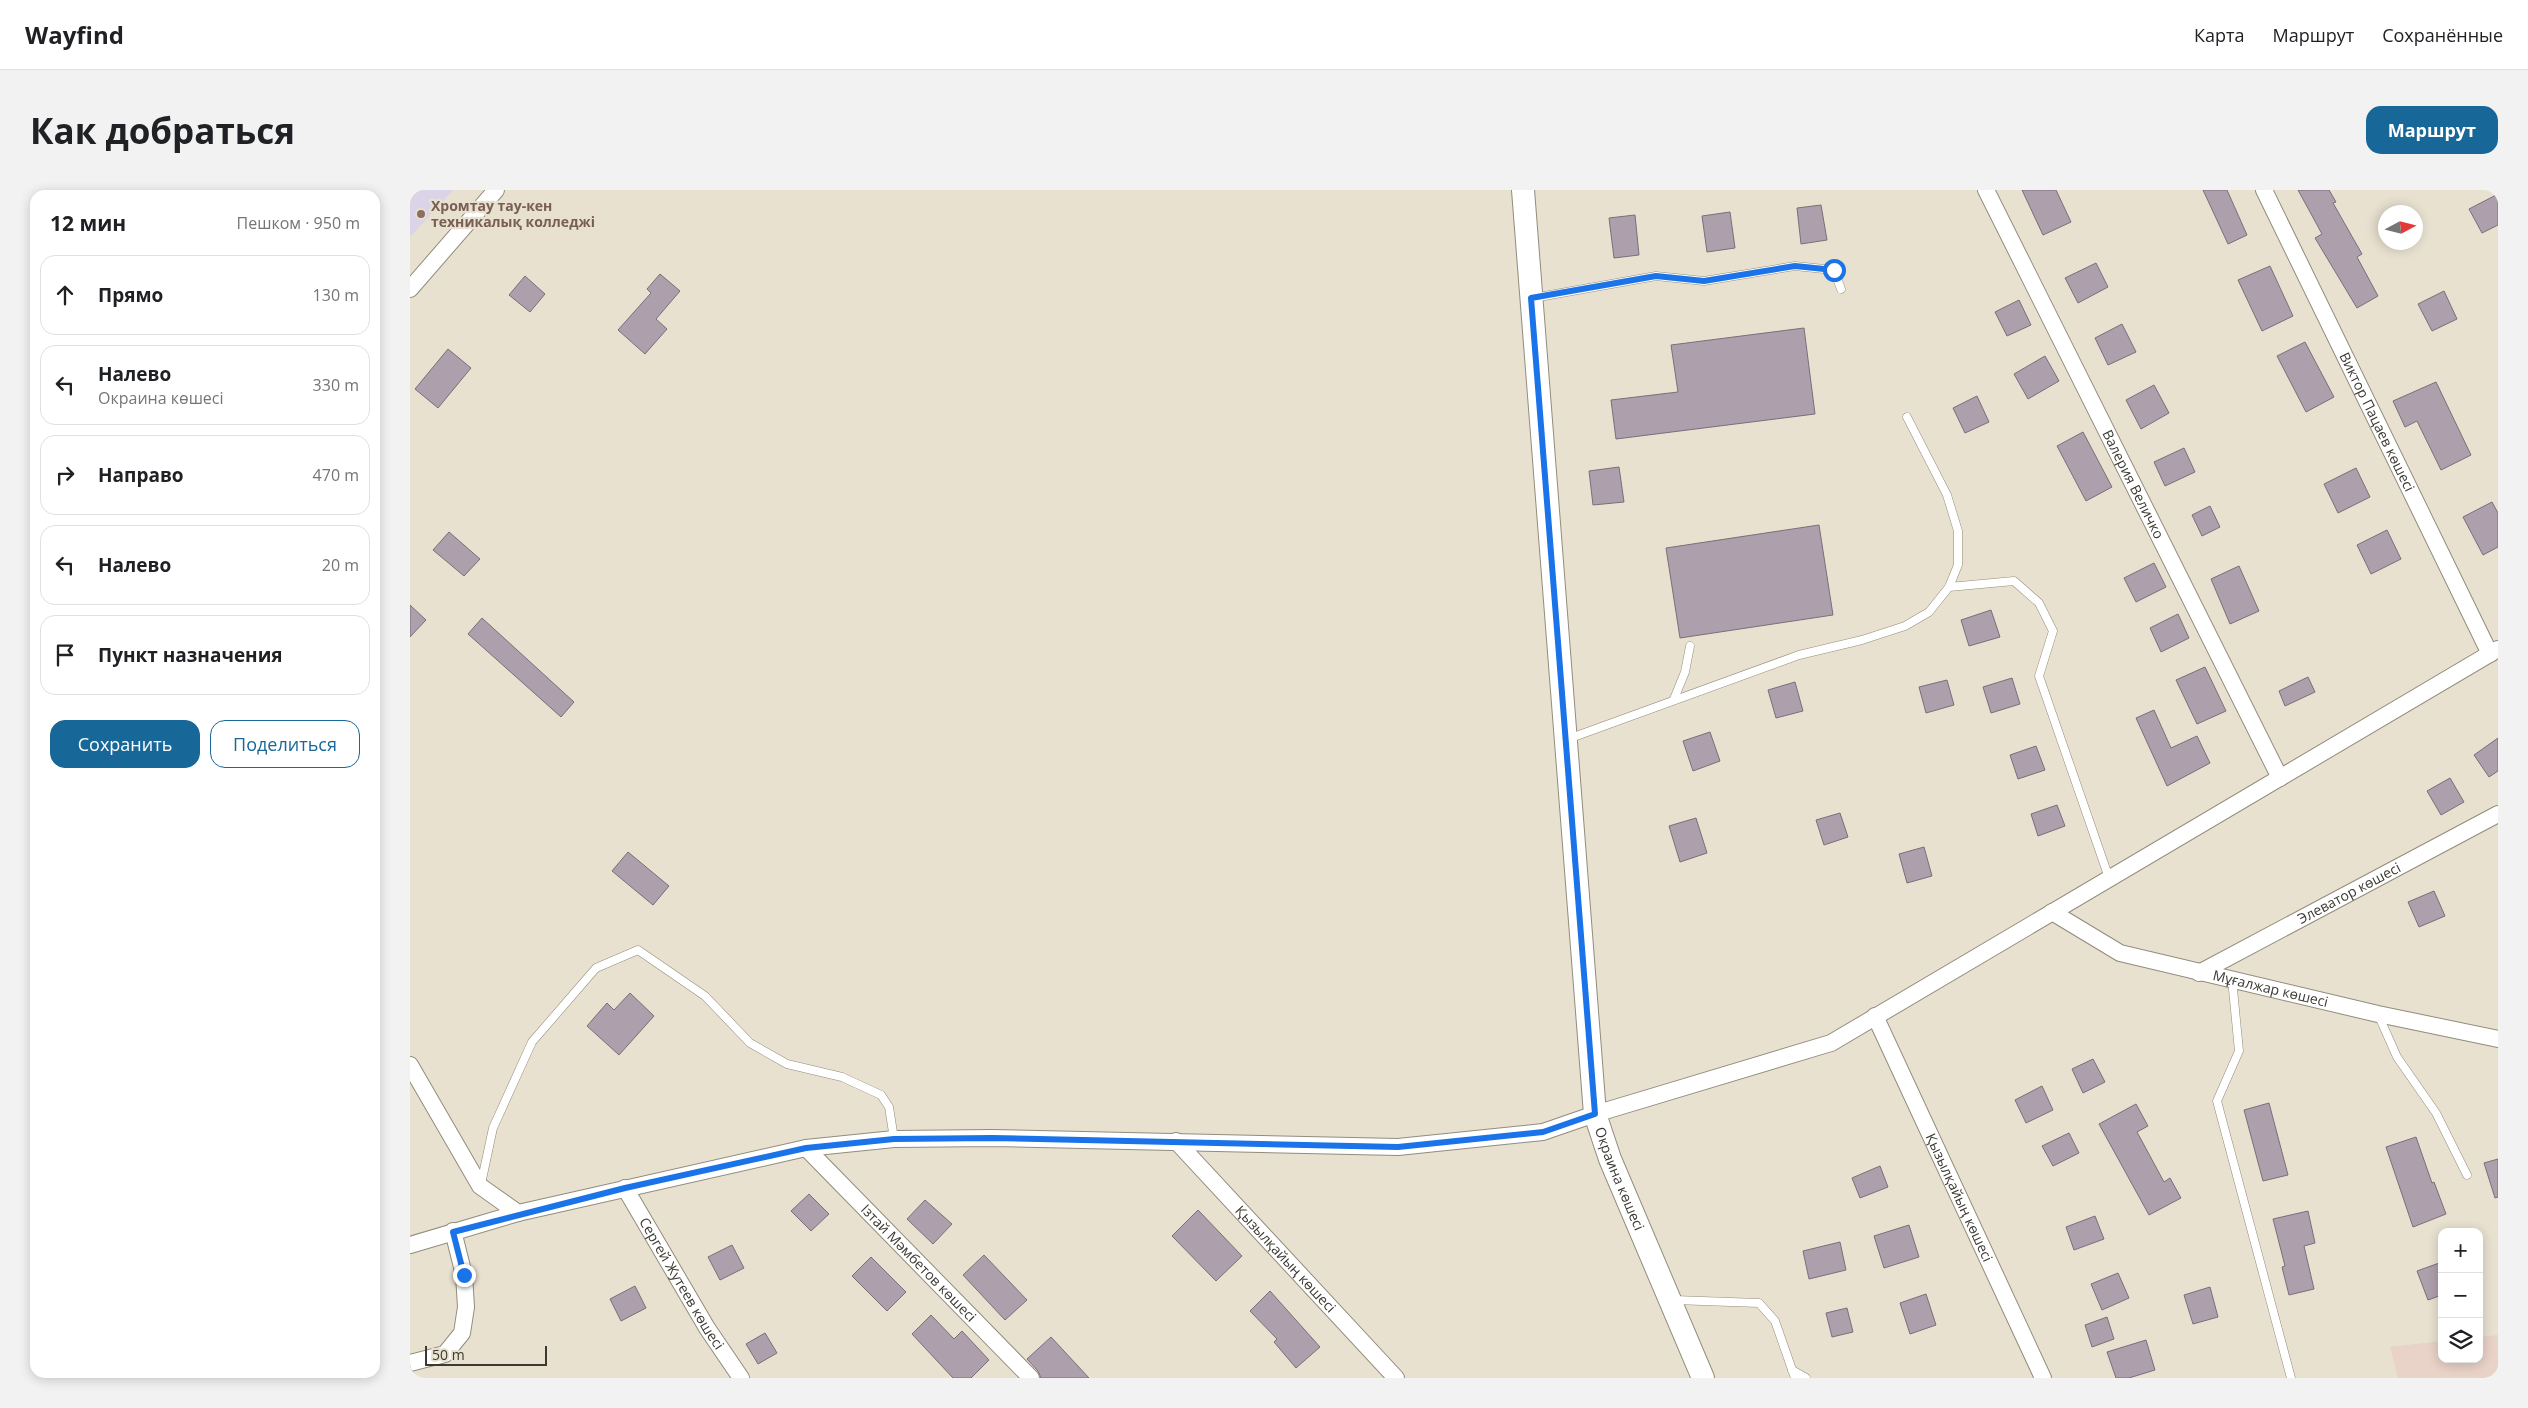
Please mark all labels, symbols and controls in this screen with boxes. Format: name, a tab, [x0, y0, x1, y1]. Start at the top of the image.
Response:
text: Wayfind	[25, 18, 124, 51]
text: Карта	[2194, 23, 2244, 47]
text: Маршрут	[2272, 23, 2354, 47]
text: Сохранённые	[2382, 23, 2503, 47]
button: Маршрут	[2366, 106, 2498, 154]
text: Как добраться	[30, 107, 295, 154]
place label: Хромтау тау-кен техникалық колледжі	[431, 196, 595, 231]
north arrow	[2378, 205, 2423, 250]
marker: Хромтау тау-кен техникалық колледжі	[415, 208, 427, 220]
text: 12 мин	[50, 209, 126, 237]
text: Пешком · 950 m	[237, 212, 360, 234]
route start	[1823, 259, 1846, 282]
icon: ahead	[51, 281, 79, 309]
text: Прямо	[98, 282, 163, 308]
text: 130 m	[313, 284, 359, 306]
street label: Виктор Пацаев көшесі	[2335, 349, 2419, 495]
text: Налево	[98, 361, 171, 387]
icon: left	[51, 371, 79, 399]
text: 330 m	[313, 374, 359, 396]
text: Окраина көшесі	[98, 387, 224, 409]
street label: Валерия Величко	[2098, 426, 2169, 542]
icon: right	[51, 461, 79, 489]
text: Направо	[98, 462, 184, 488]
text: 470 m	[313, 464, 359, 486]
icon: left	[51, 551, 79, 579]
text: Налево	[98, 552, 171, 578]
text: 20 m	[322, 554, 359, 576]
icon: arrive	[51, 641, 79, 669]
text: Пункт назначения	[98, 642, 283, 668]
button: Сохранить	[50, 720, 200, 768]
button: Поделиться	[210, 720, 360, 768]
street label: Элеватор көшесі	[2294, 858, 2404, 928]
street label: Мұғалжар көшесі	[2211, 965, 2330, 1011]
street label: Окраина көшесі	[1591, 1124, 1649, 1233]
street label: Қызылқайың көшесі	[1922, 1130, 1998, 1265]
street label: Ізтай Мәмбетов көшесі	[857, 1200, 981, 1326]
street label: Қызылқайың көшесі	[1231, 1201, 1340, 1316]
street label: Сергей Жутеев көшесі	[635, 1214, 729, 1353]
map controls	[2438, 1228, 2483, 1363]
button: +	[2438, 1228, 2483, 1273]
route end	[453, 1264, 476, 1287]
button: −	[2438, 1273, 2483, 1318]
button: layers	[2438, 1318, 2483, 1363]
scale bar	[425, 1343, 548, 1366]
text: 50 m	[432, 1345, 465, 1364]

